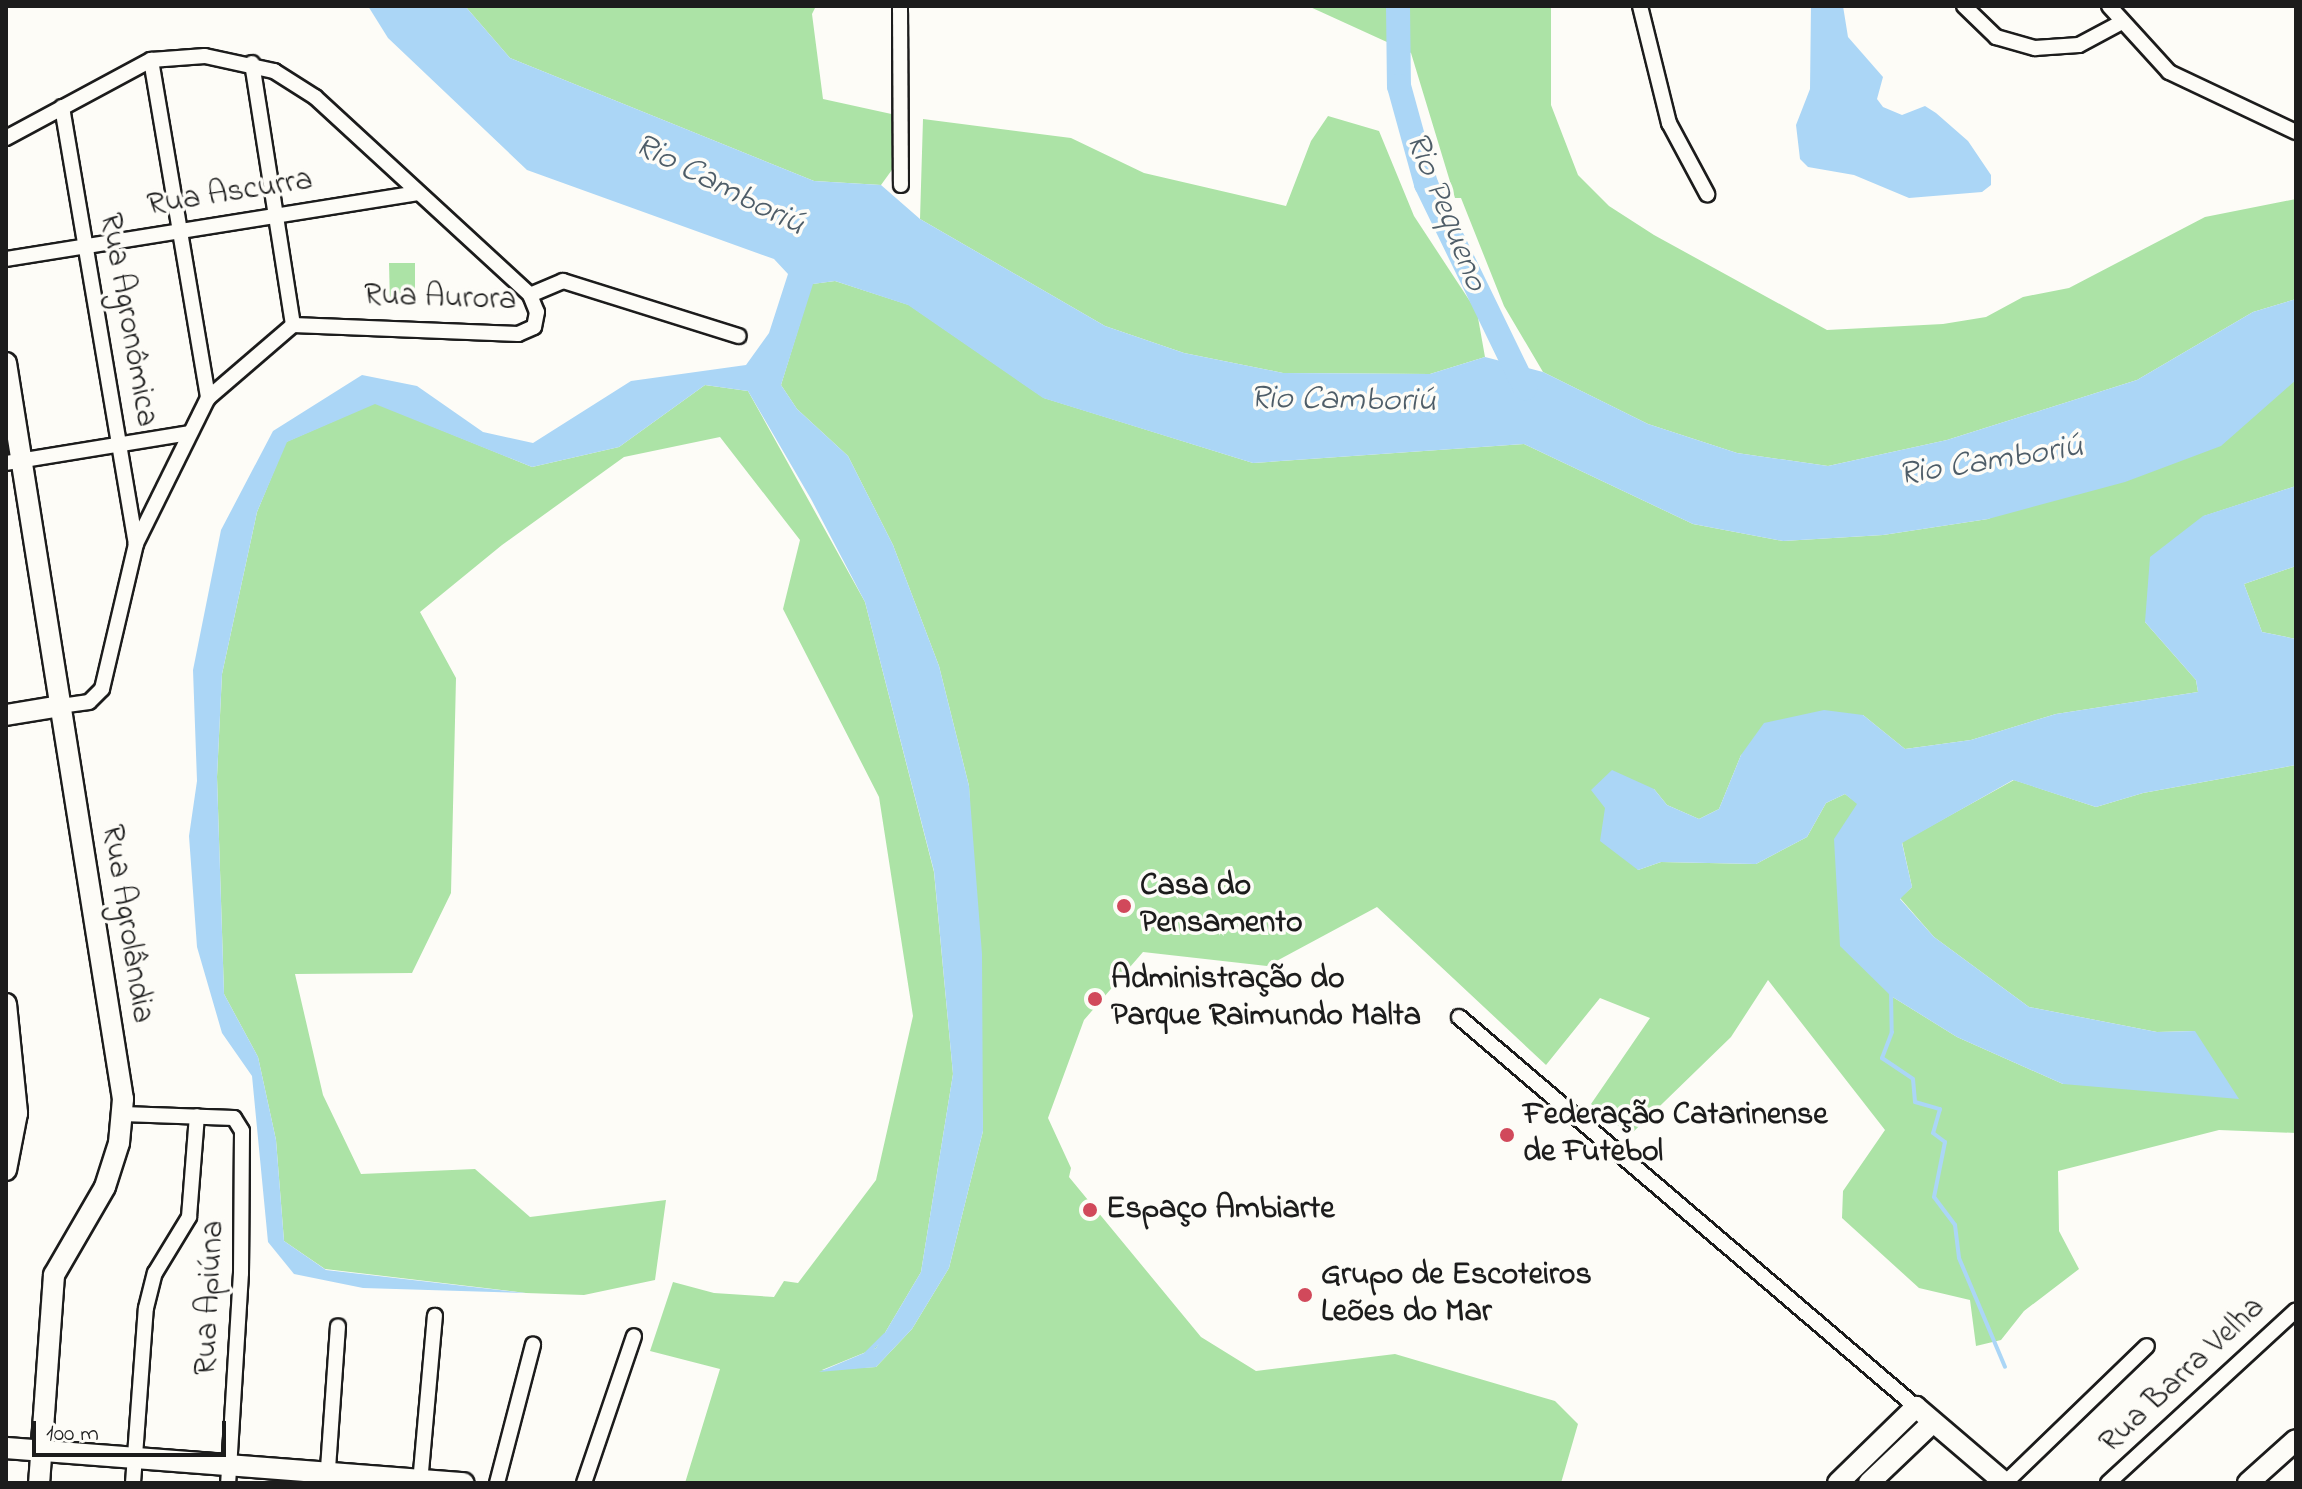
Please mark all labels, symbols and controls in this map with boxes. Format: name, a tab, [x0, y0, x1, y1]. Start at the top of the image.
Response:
water label: Rio Camboriú	[627, 126, 811, 246]
water label: Rio Pequeno	[1395, 127, 1495, 297]
street label: Rua Ascurra	[145, 162, 315, 226]
street label: Rua Agronômica	[89, 210, 165, 430]
street label: Rua Aurora	[363, 277, 517, 321]
water label: Rio Camboriú	[1250, 379, 1436, 423]
water label: Rio Camboriú	[1896, 427, 2086, 497]
street label: Rua Agrolândia	[91, 822, 161, 1026]
place label: Casa do Pensamento	[1140, 869, 1303, 944]
marker: Casa do Pensamento	[1115, 897, 1133, 915]
place label: Administração do Parque Raimundo Malta	[1111, 962, 1421, 1037]
marker: Administração do Parque Raimundo Malta	[1086, 990, 1104, 1008]
place label: Federação Catarinense de Futebol	[1523, 1098, 1828, 1173]
marker: Federação Catarinense de Futebol	[1498, 1126, 1516, 1144]
place label: Espaço Ambiarte	[1106, 1191, 1335, 1229]
marker: Espaço Ambiarte	[1081, 1201, 1099, 1219]
street label: Rua Apiúna	[188, 1219, 234, 1377]
place label: Grupo de Escoteiros Leões do Mar	[1321, 1258, 1592, 1333]
marker: Grupo de Escoteiros Leões do Mar	[1296, 1286, 1314, 1304]
street label: Rua Barra Velha	[2092, 1290, 2274, 1462]
scale bar	[36, 1405, 230, 1455]
text: 100 m	[46, 1417, 99, 1452]

